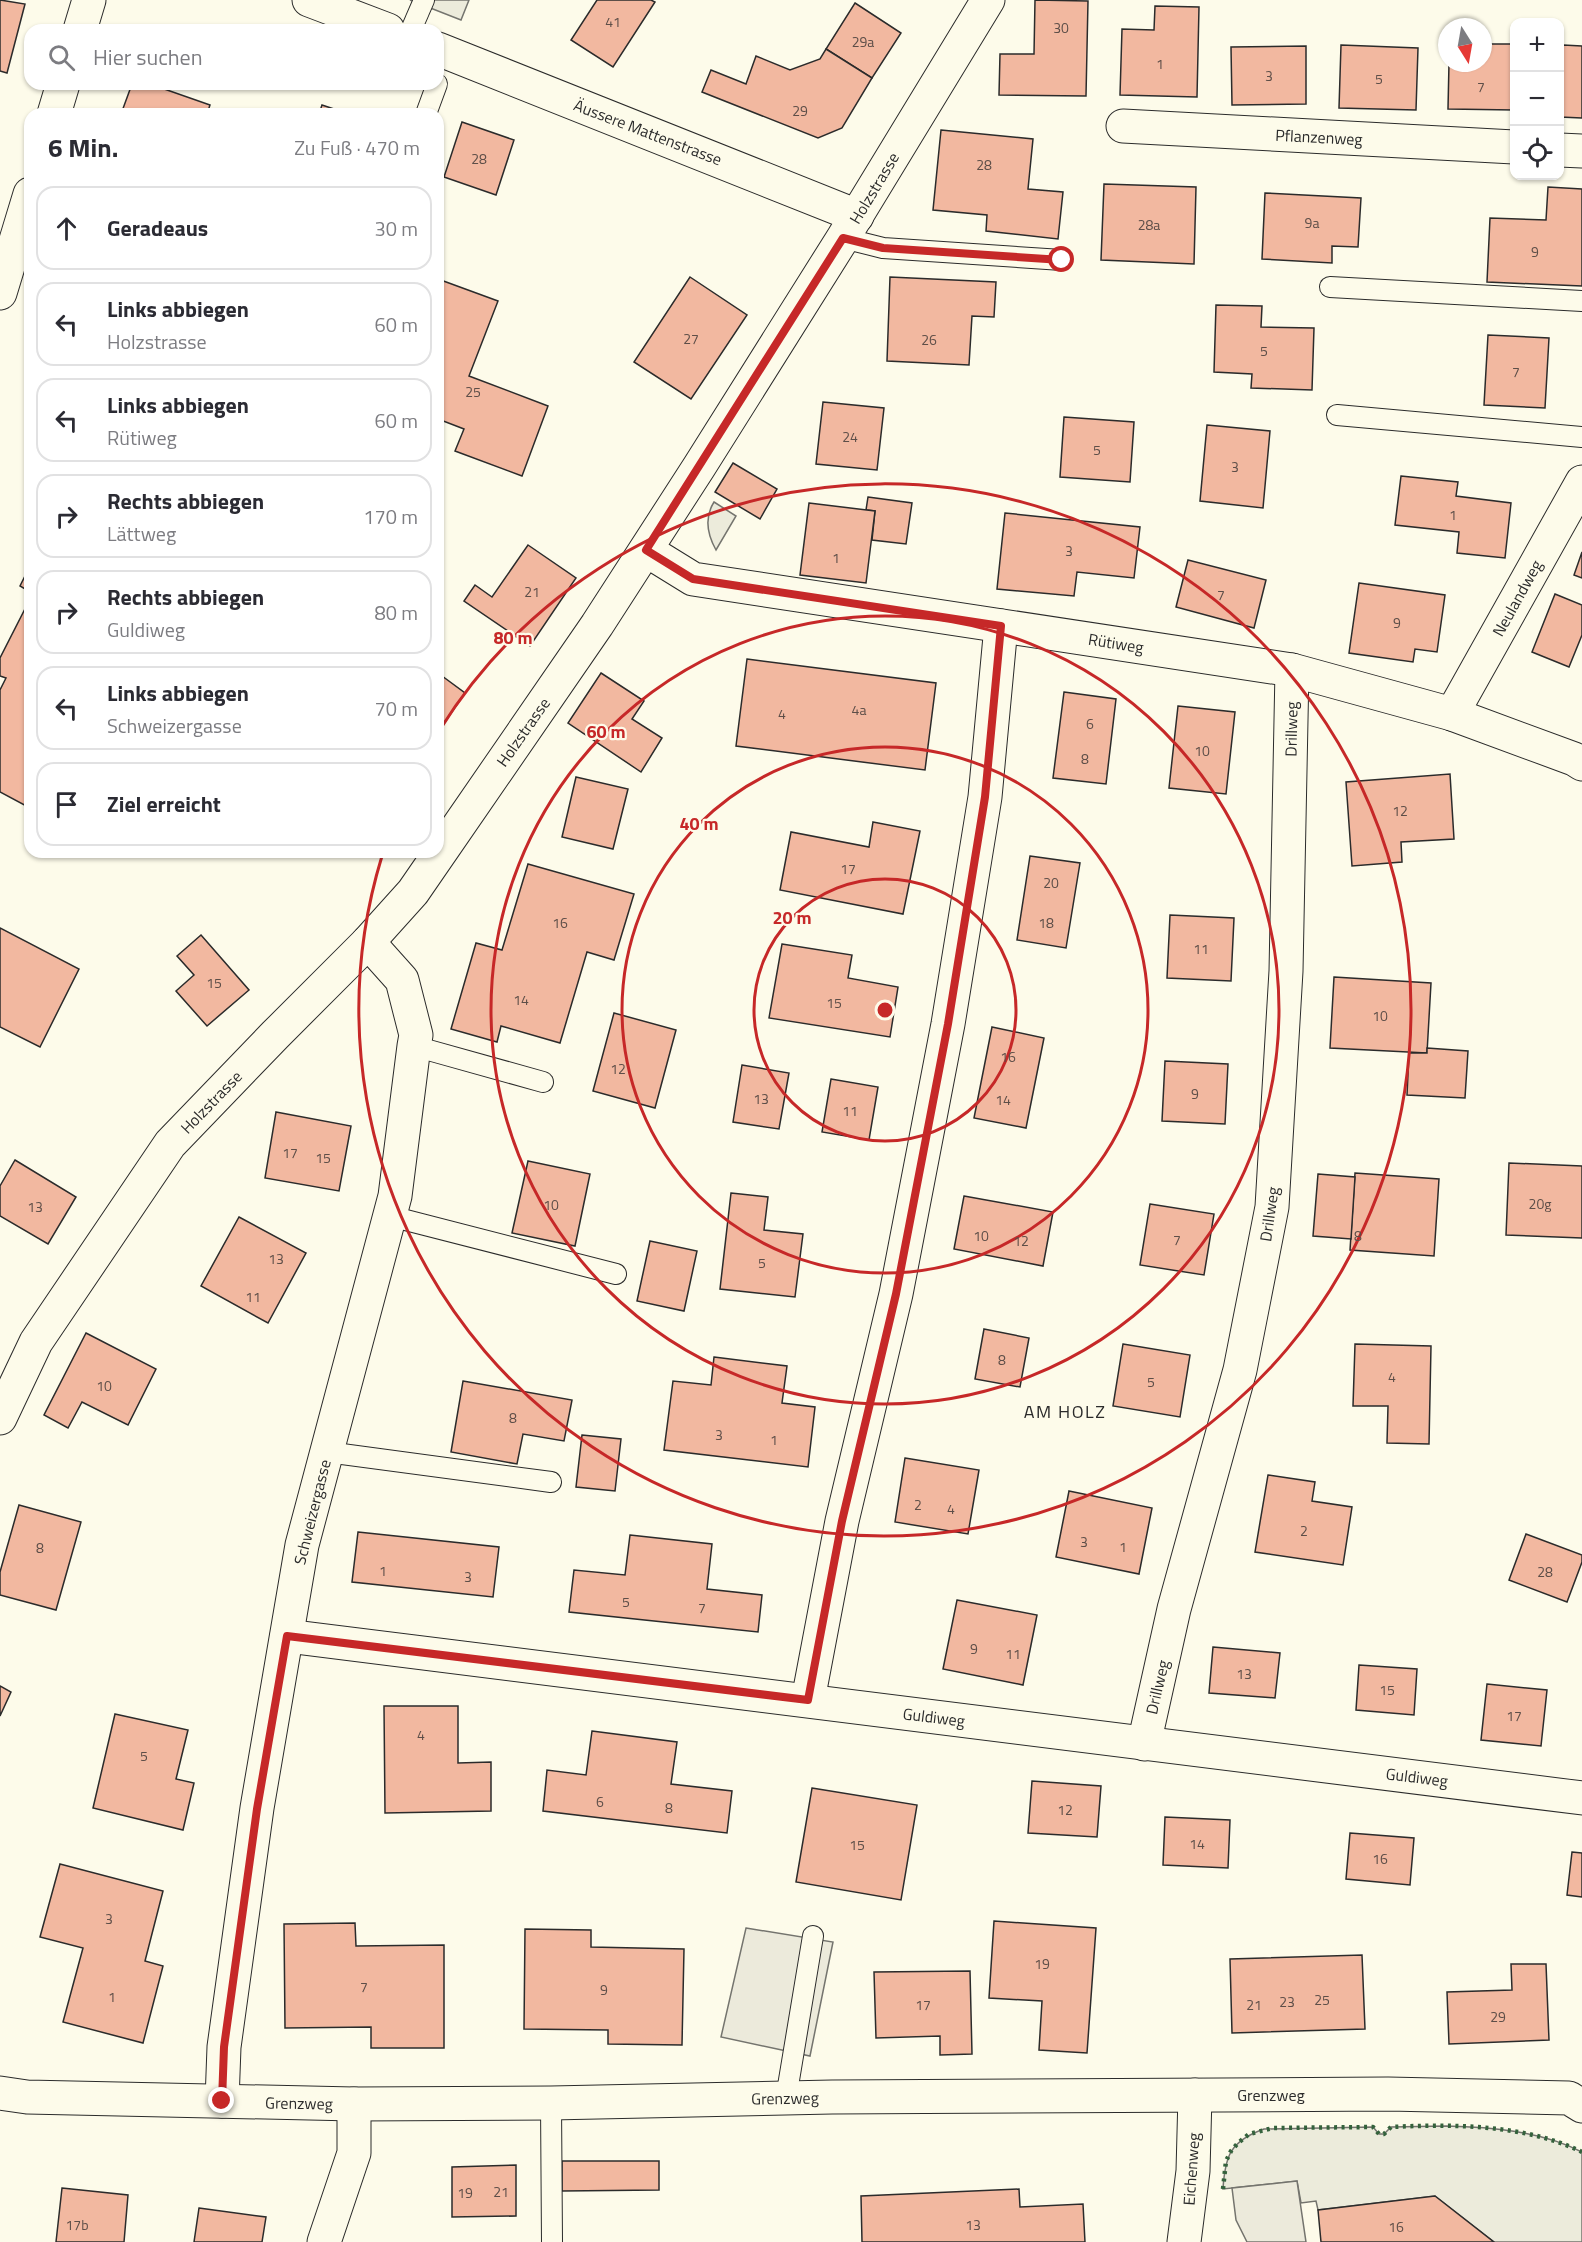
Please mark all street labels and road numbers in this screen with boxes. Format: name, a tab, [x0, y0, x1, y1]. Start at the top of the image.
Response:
street label: Äussere Mattenstrasse	[570, 93, 726, 171]
street label: Pflanzenweg	[1275, 123, 1363, 151]
street label: Holzstrasse	[843, 148, 905, 228]
street label: Neulandweg	[1486, 555, 1548, 641]
street label: Rütiweg	[1087, 627, 1145, 659]
street label: Holzstrasse	[490, 692, 556, 772]
street label: Drillweg	[1279, 701, 1303, 757]
street label: Holzstrasse	[175, 1065, 247, 1139]
street label: Drillweg	[1253, 1185, 1285, 1243]
street label: Schweizergasse	[287, 1457, 337, 1567]
street label: Drillweg	[1139, 1657, 1175, 1717]
street label: Guldiweg	[902, 1701, 966, 1733]
street label: Guldiweg	[1385, 1761, 1449, 1793]
street label: Grenzweg	[1237, 2083, 1305, 2107]
street label: Grenzweg	[751, 2085, 819, 2111]
street label: Grenzweg	[265, 2090, 333, 2116]
street label: Eichenweg	[1176, 2132, 1206, 2206]

